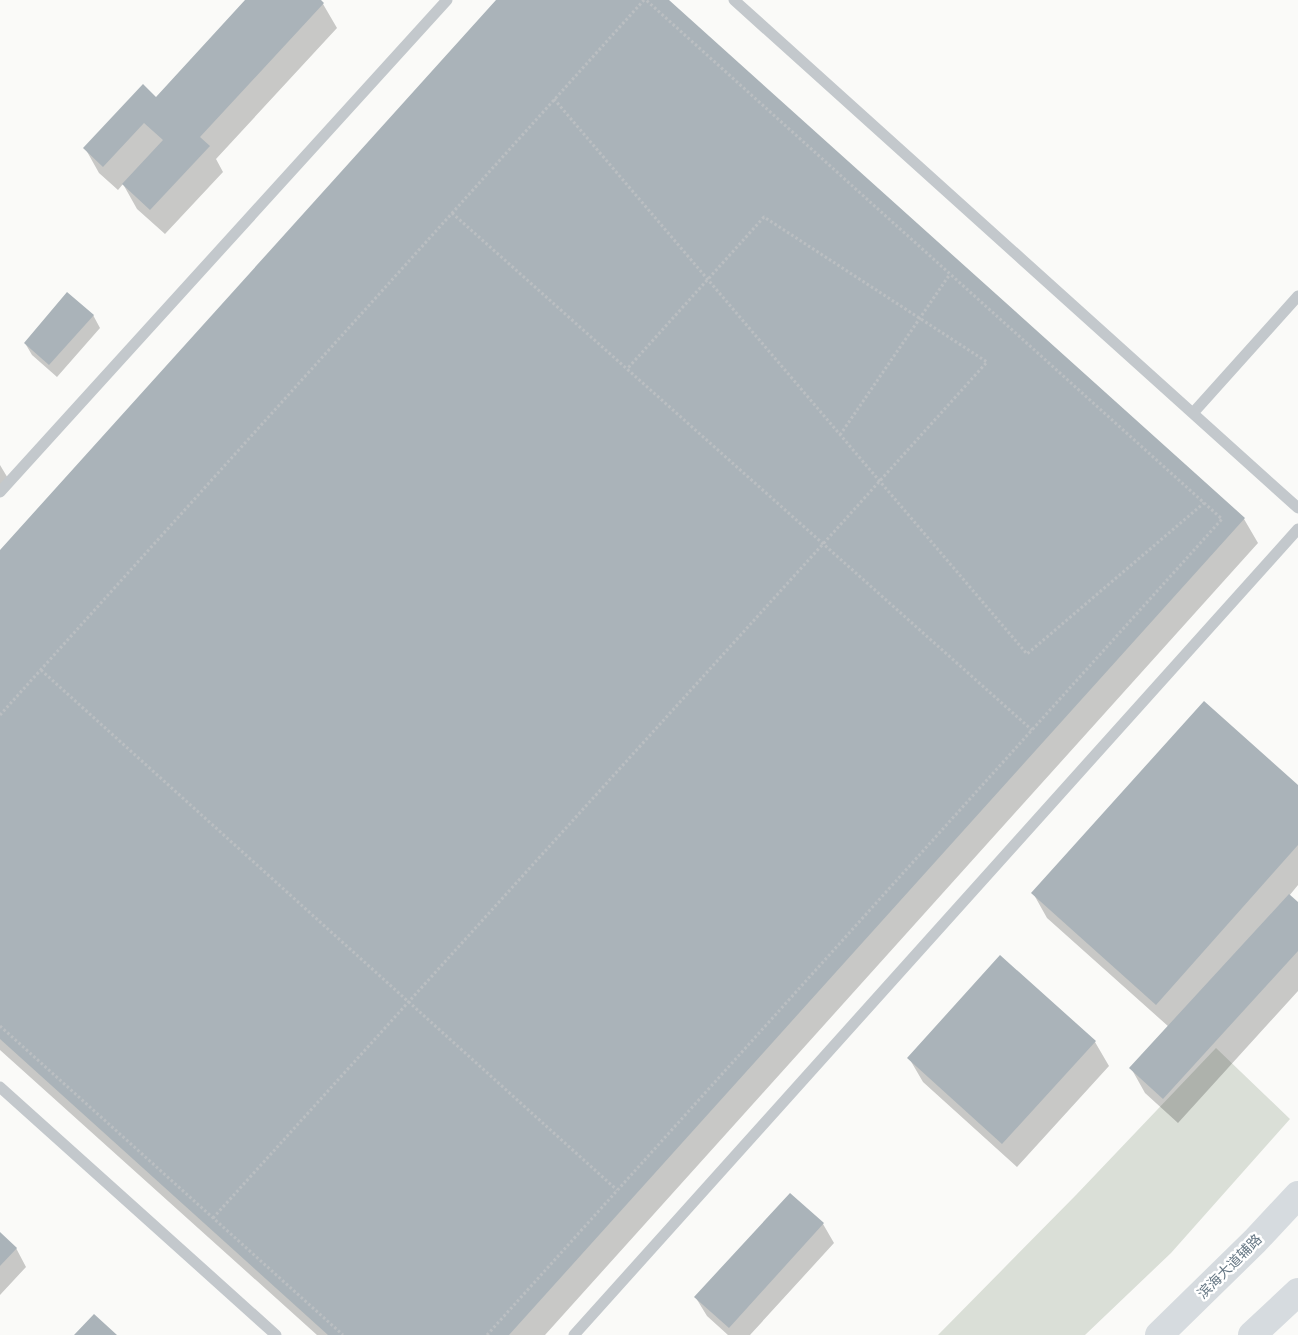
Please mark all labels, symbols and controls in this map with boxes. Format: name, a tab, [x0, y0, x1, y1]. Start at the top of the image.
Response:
street label: 滨海大道辅路	[1193, 1230, 1265, 1302]

